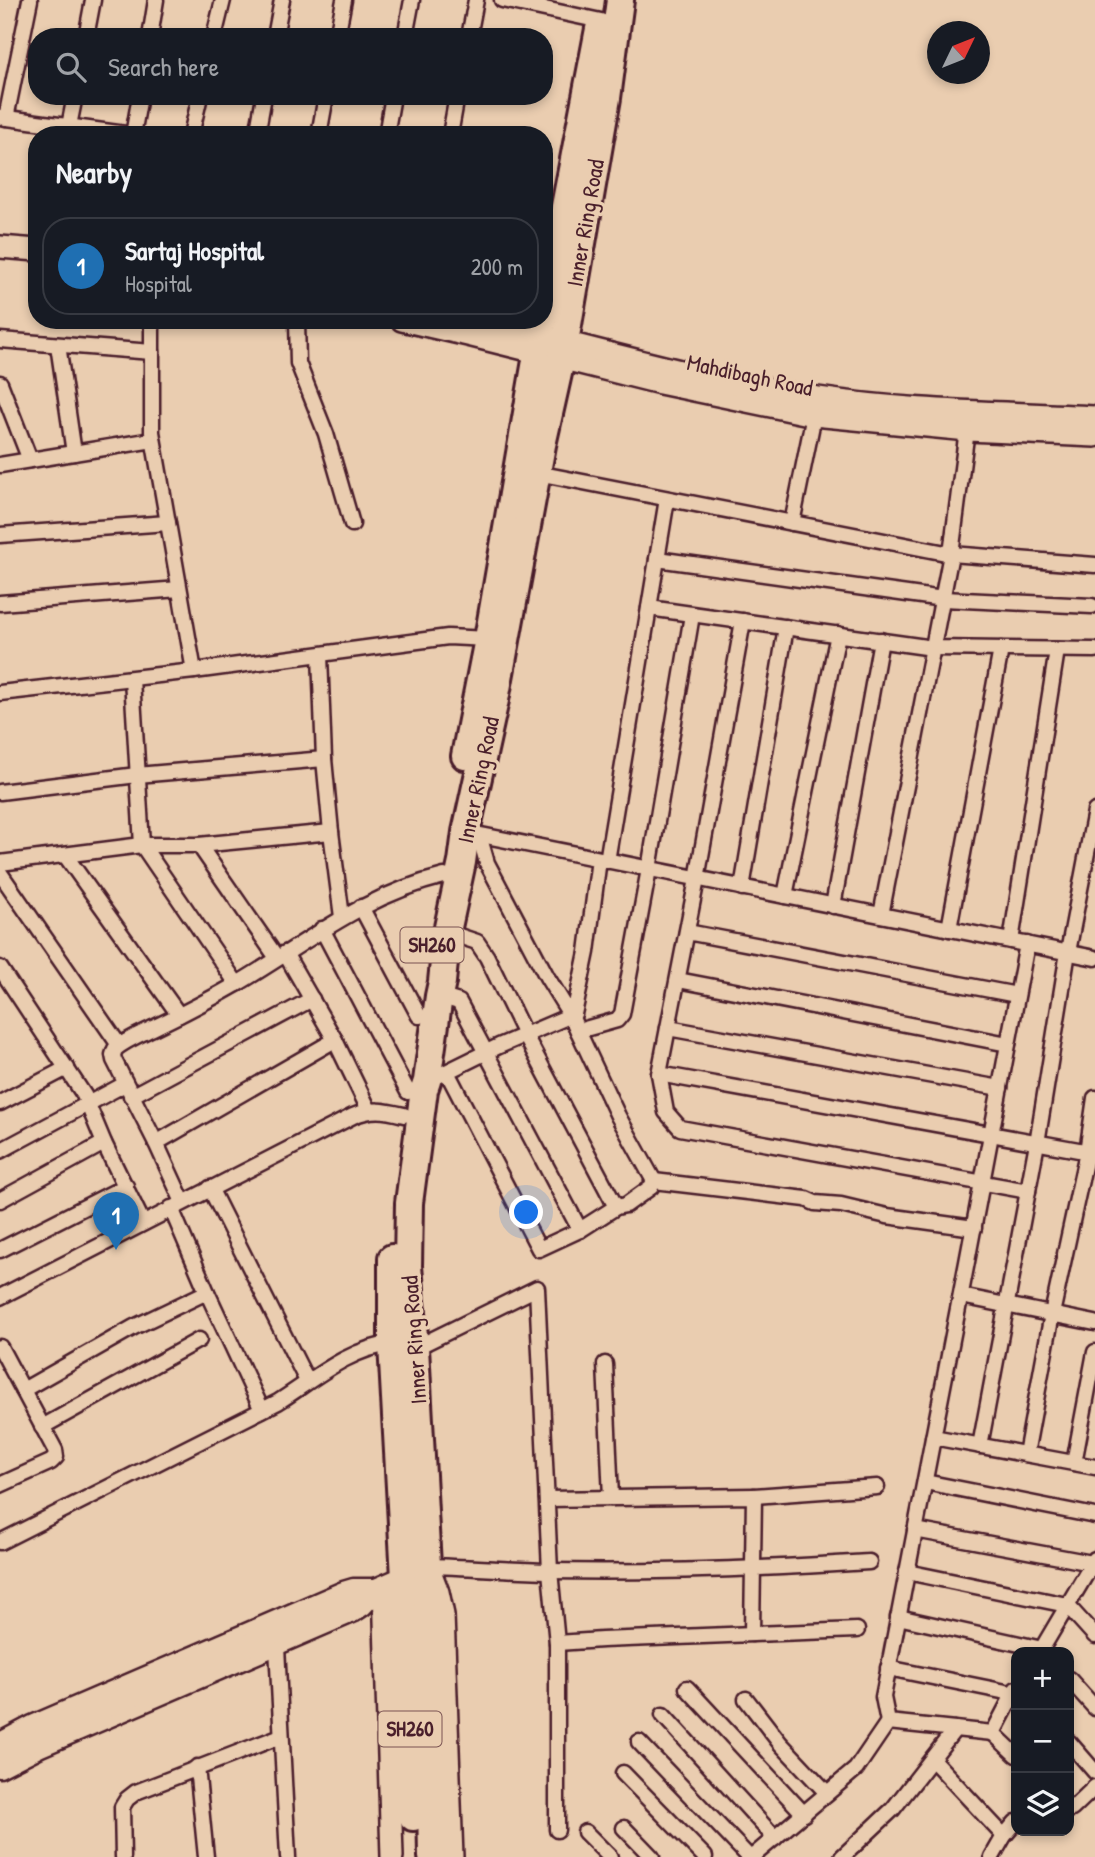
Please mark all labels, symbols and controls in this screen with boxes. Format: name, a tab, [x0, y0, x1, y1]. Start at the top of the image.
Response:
north arrow	[927, 21, 990, 84]
search box	[28, 28, 553, 105]
icon: search	[52, 48, 90, 86]
text: Search here	[108, 49, 219, 84]
text: Nearby	[56, 152, 132, 192]
street label: Inner Ring Road	[558, 157, 611, 289]
text: Sartaj Hospital	[125, 233, 264, 268]
text: 1	[77, 251, 85, 282]
text: 200 m	[471, 251, 523, 282]
text: Hospital	[125, 268, 192, 299]
street label: Mahdibagh Road	[684, 346, 816, 403]
street label: Inner Ring Road	[449, 714, 506, 846]
road number: SH260	[400, 928, 464, 962]
pin: 1	[93, 1192, 139, 1250]
your location	[509, 1195, 543, 1229]
street label: Inner Ring Road	[394, 1275, 433, 1405]
map controls	[1011, 1647, 1074, 1836]
button: +	[1011, 1647, 1074, 1710]
button: −	[1011, 1710, 1074, 1773]
road number: SH260	[378, 1712, 442, 1746]
button: layers	[1011, 1773, 1074, 1836]

